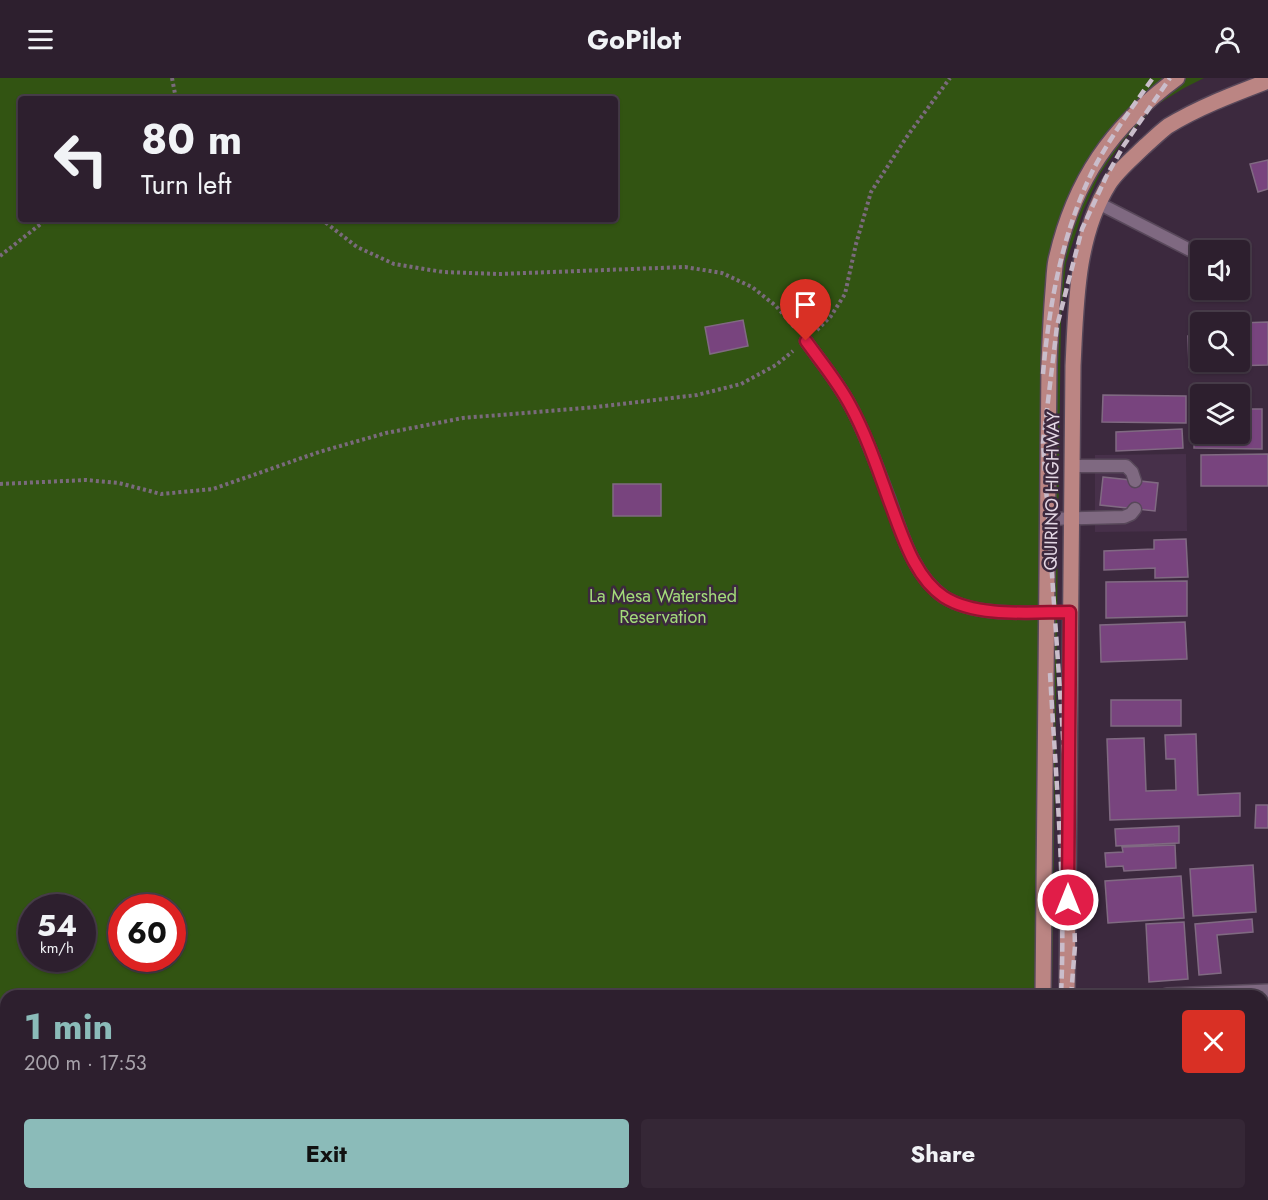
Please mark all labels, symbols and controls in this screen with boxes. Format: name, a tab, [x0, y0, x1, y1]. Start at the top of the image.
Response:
text: GoPilot	[587, 20, 681, 59]
icon: menu	[24, 23, 57, 56]
icon: person	[1211, 23, 1244, 56]
text: 80 m	[141, 109, 242, 170]
icon: left	[42, 120, 120, 198]
text: Turn left	[141, 165, 231, 204]
map controls	[1190, 240, 1250, 444]
button: sound	[1190, 240, 1250, 300]
pin	[780, 279, 831, 341]
icon: arrive	[789, 288, 822, 321]
button: search	[1190, 312, 1250, 372]
button: layers	[1190, 384, 1250, 444]
street label: QUIRINO HIGHWAY	[1038, 410, 1066, 571]
park label: La Mesa Watershed Reservation	[589, 583, 737, 630]
position arrow	[1036, 868, 1100, 932]
speed limit sign: 60	[108, 894, 186, 972]
text: 54	[37, 904, 77, 947]
text: km/h	[40, 937, 74, 959]
text: 1 min	[24, 1000, 113, 1052]
button: close	[1182, 1010, 1245, 1073]
text: 200 m · 17:53	[24, 1049, 147, 1078]
button: Exit	[24, 1119, 629, 1188]
button: Share	[641, 1119, 1245, 1188]

